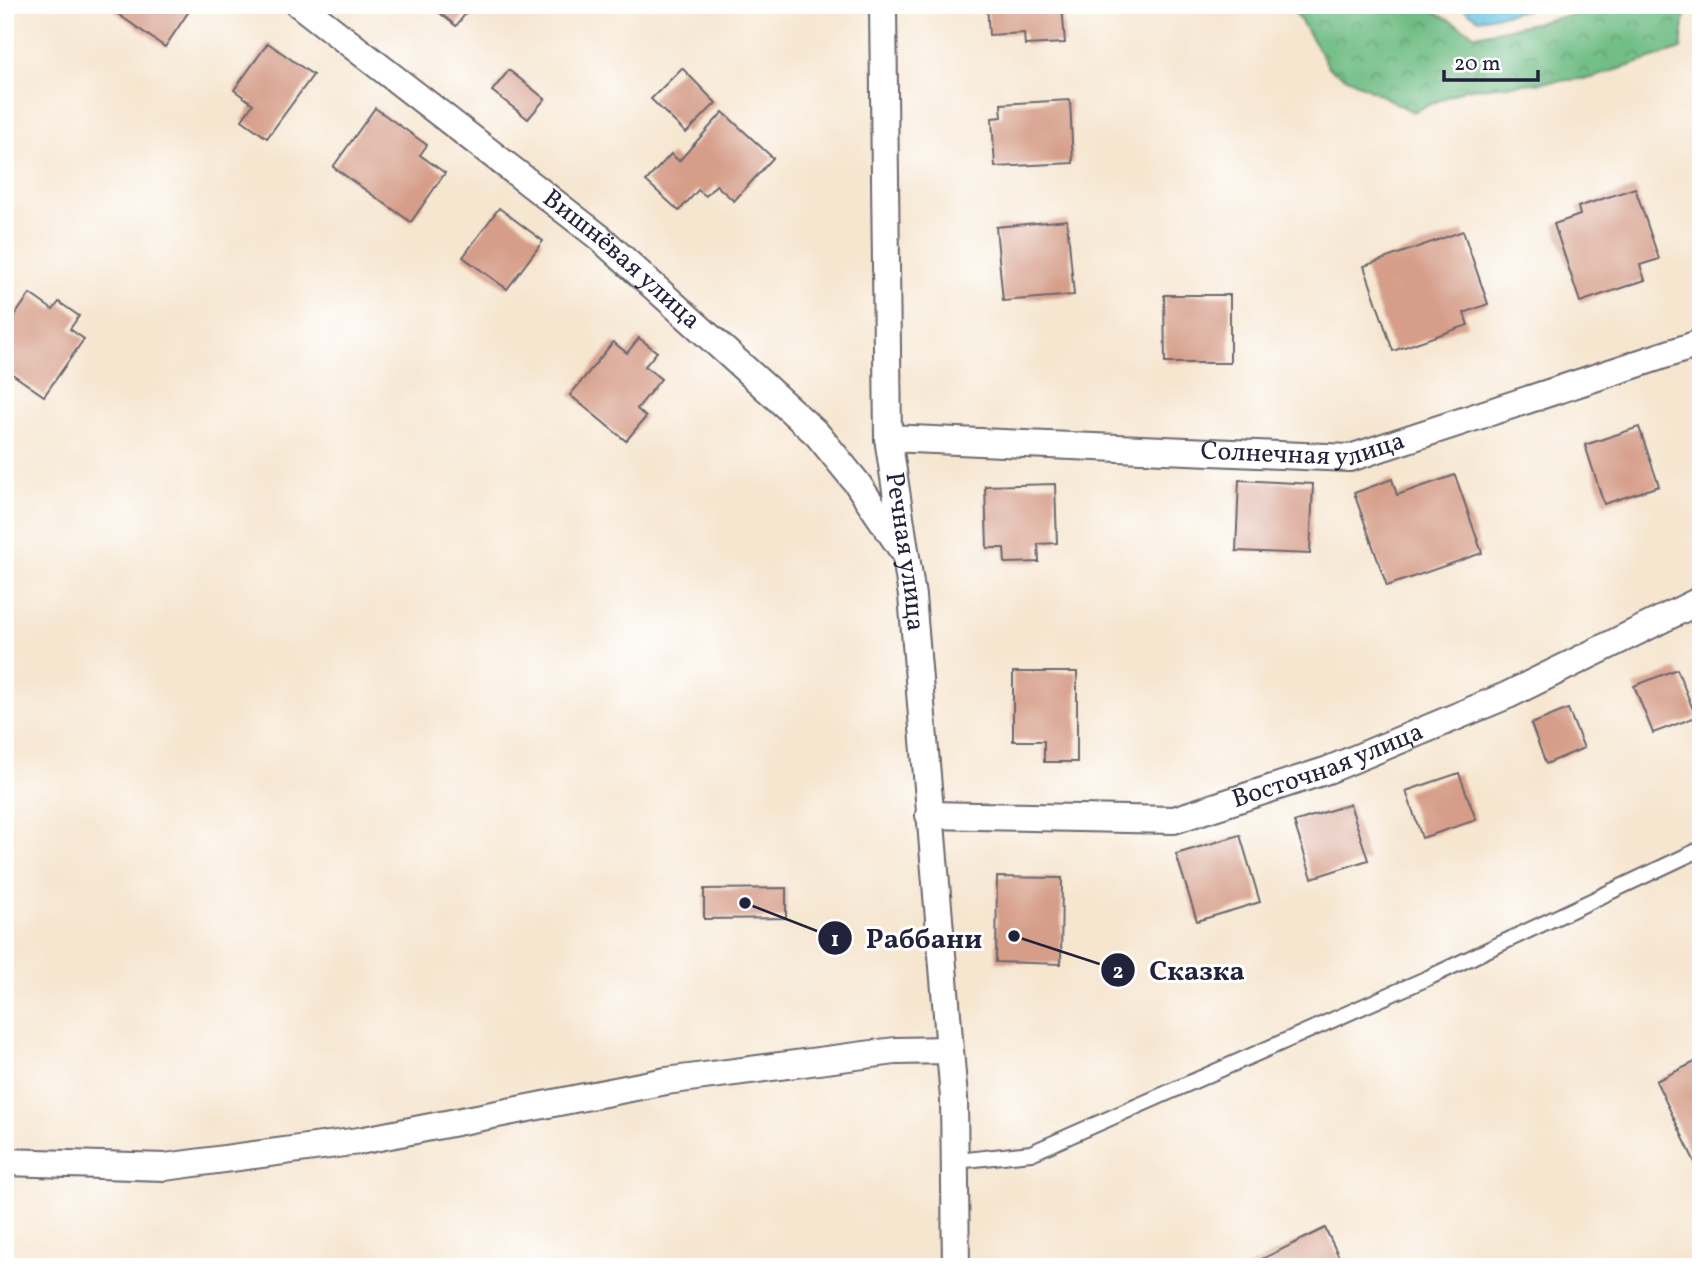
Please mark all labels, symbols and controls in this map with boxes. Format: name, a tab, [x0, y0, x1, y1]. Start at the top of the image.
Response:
scale bar	[1444, 38, 1538, 82]
text: 20 m	[1454, 50, 1500, 79]
street label: Вишнёвая улица	[535, 181, 708, 338]
street label: Солнечная улица	[1200, 423, 1410, 476]
street label: Речная улица	[875, 470, 933, 633]
street label: Восточная улица	[1227, 714, 1429, 818]
callout: Раббани	[817, 914, 997, 963]
text: Раббани	[866, 921, 982, 960]
text: 1	[831, 926, 839, 955]
callout: Сказка	[1100, 946, 1259, 995]
text: Сказка	[1149, 953, 1245, 992]
text: 2	[1113, 958, 1123, 987]

